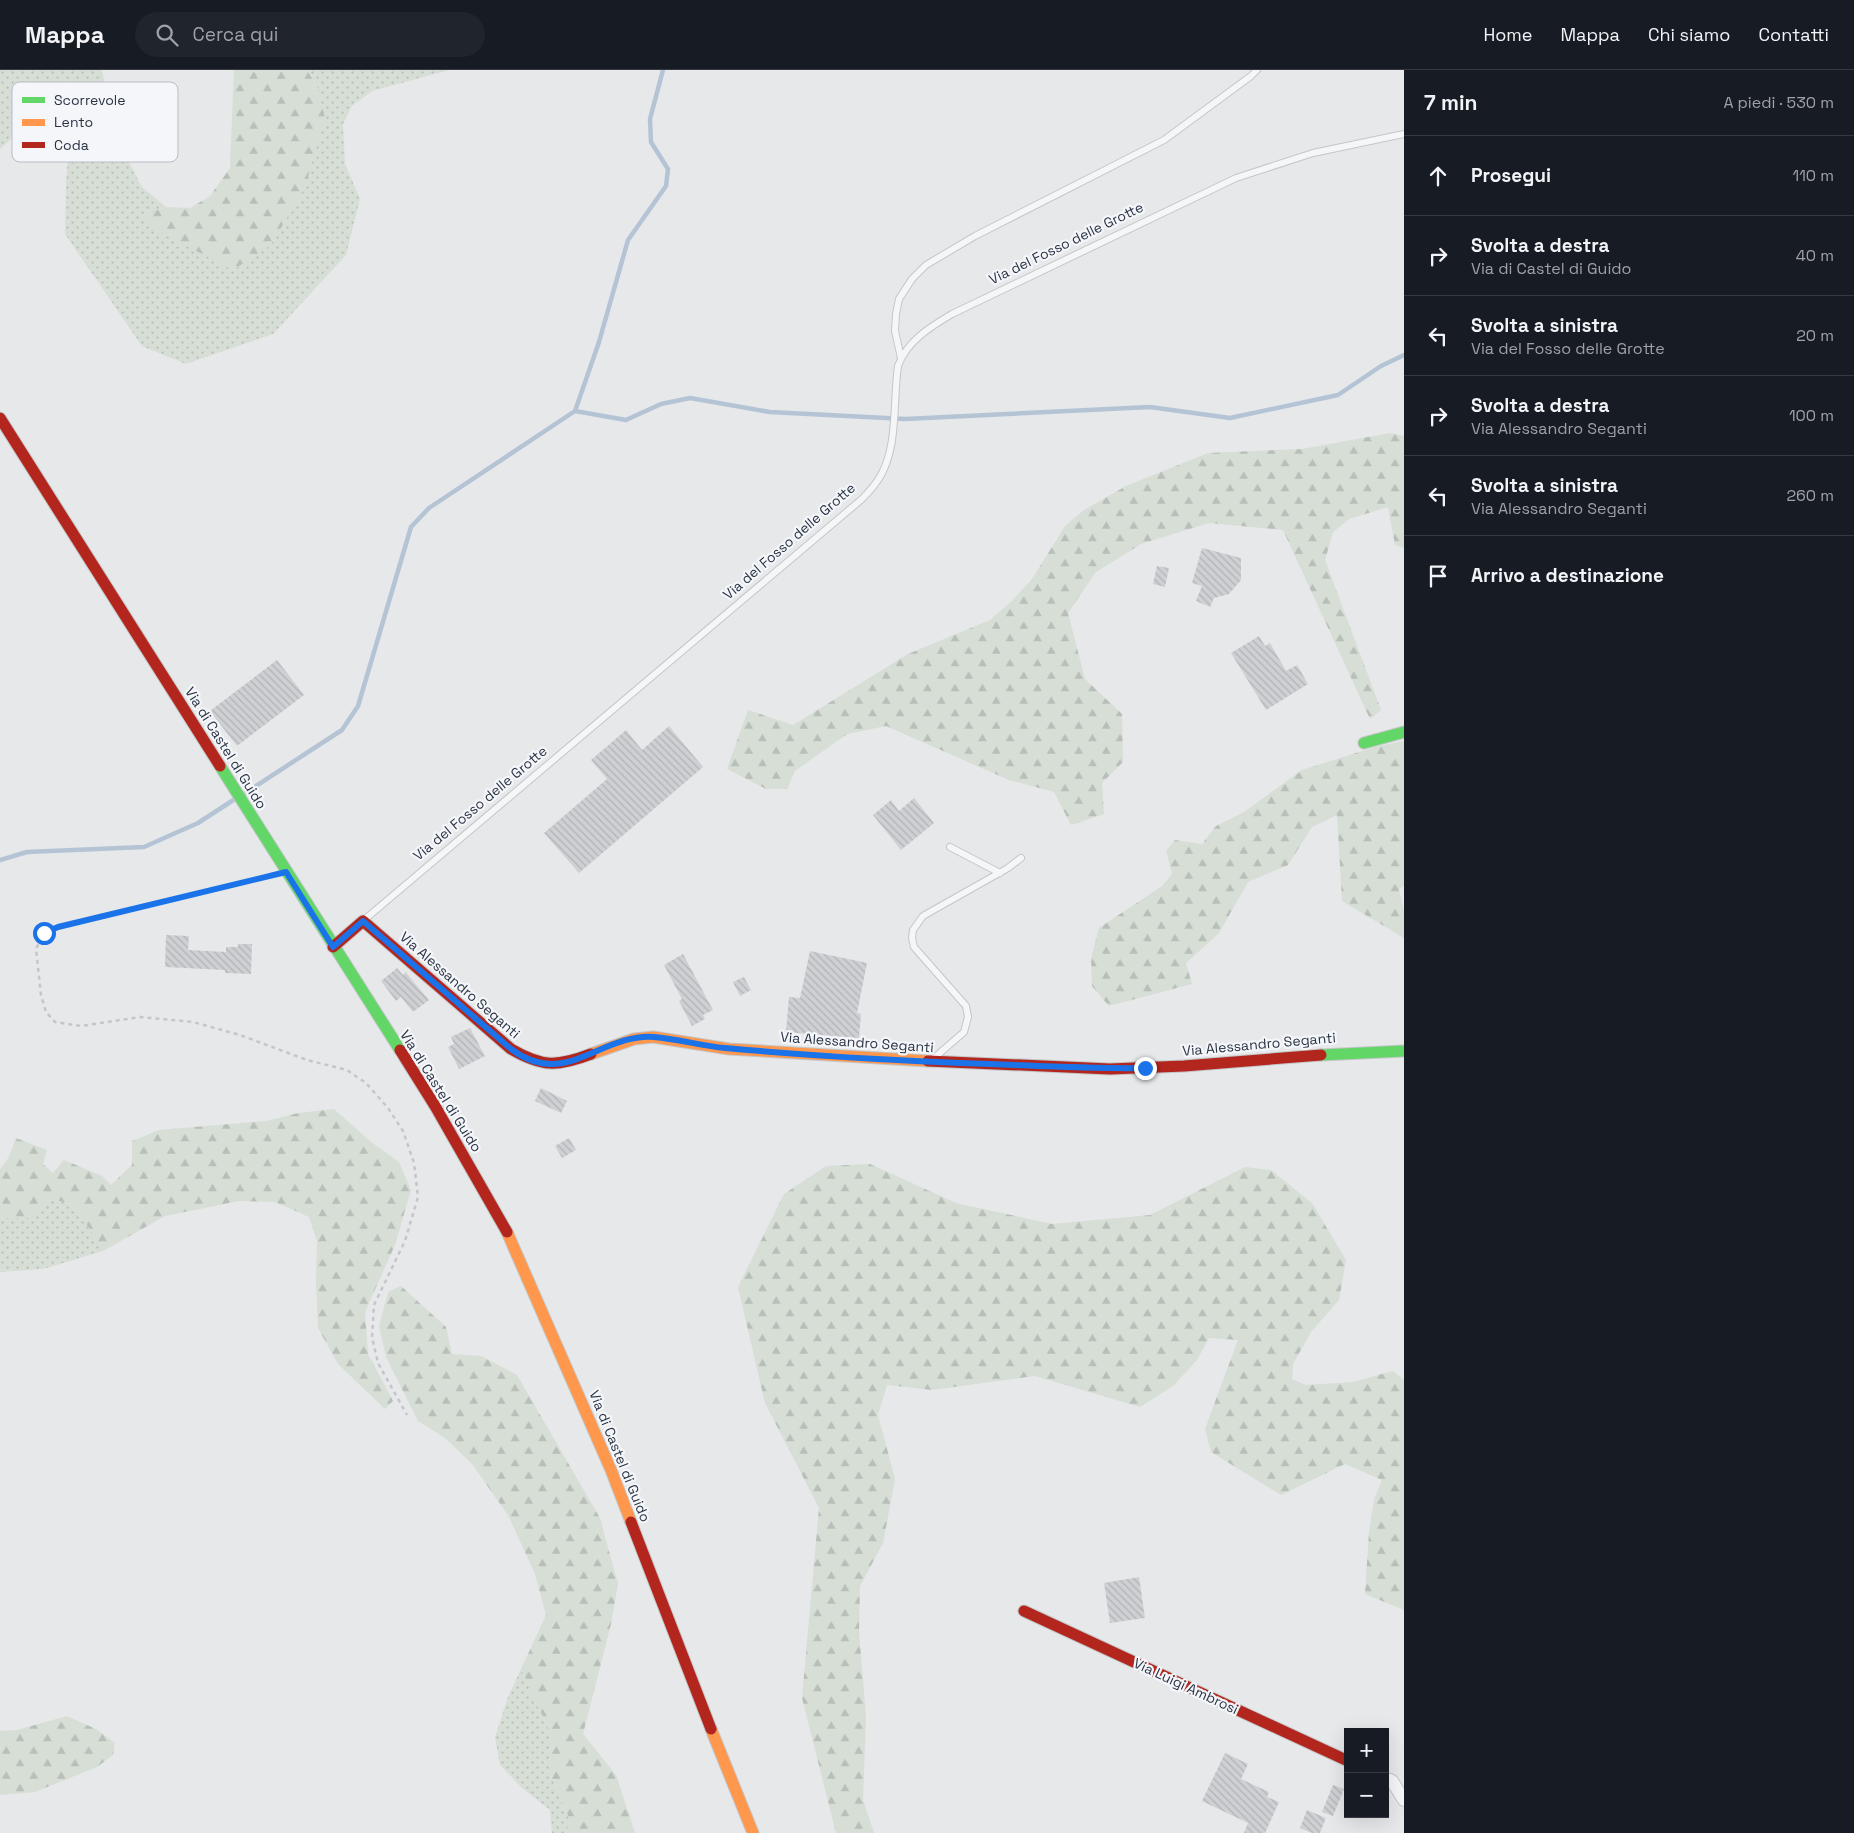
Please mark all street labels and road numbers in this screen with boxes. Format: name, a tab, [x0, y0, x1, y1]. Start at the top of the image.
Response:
street label: Via del Fosso delle Grotte	[986, 198, 1146, 288]
street label: Via del Fosso delle Grotte	[719, 479, 859, 603]
street label: Via di Castel di Guido	[181, 684, 271, 812]
street label: Via del Fosso delle Grotte	[409, 742, 551, 864]
street label: Via Alessandro Seganti	[396, 928, 524, 1042]
street label: Via di Castel di Guido	[396, 1027, 486, 1155]
street label: Via Alessandro Seganti	[780, 1028, 934, 1056]
street label: Via Alessandro Seganti	[1182, 1028, 1336, 1060]
street label: Via di Castel di Guido	[585, 1388, 655, 1524]
street label: Via Luigi Ambrosi	[1131, 1654, 1241, 1718]

